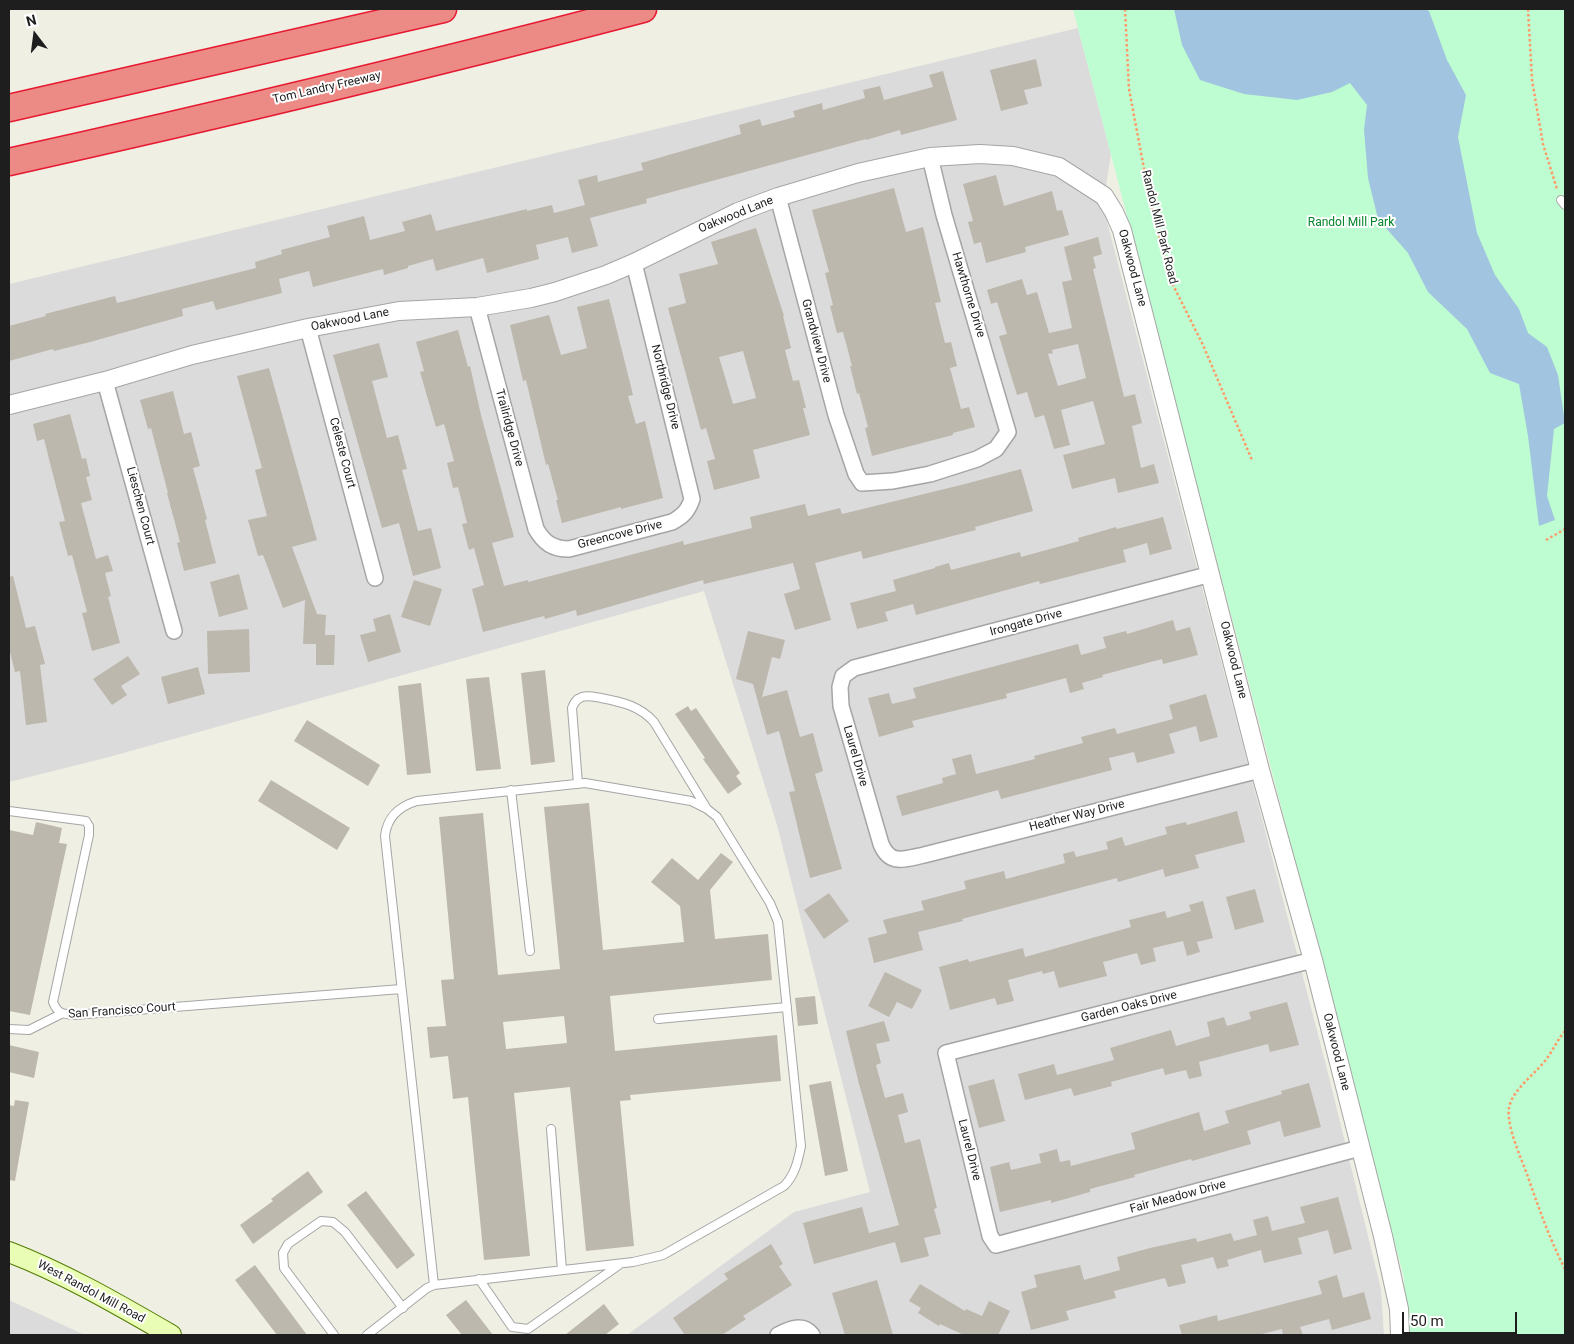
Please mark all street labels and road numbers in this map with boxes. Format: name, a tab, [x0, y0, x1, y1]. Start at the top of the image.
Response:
street label: Tom Landry Freeway	[272, 69, 382, 107]
street label: Randol Mill Park Road	[1138, 169, 1180, 285]
street label: Oakwood Lane	[697, 193, 775, 237]
street label: Oakwood Lane	[1115, 228, 1149, 308]
street label: Hawthorne Drive	[948, 251, 988, 339]
street label: Grandview Drive	[798, 298, 834, 384]
street label: Oakwood Lane	[310, 305, 390, 335]
street label: Northridge Drive	[647, 343, 683, 431]
street label: Trailridge Drive	[492, 388, 526, 468]
street label: Celeste Court	[326, 416, 358, 490]
street label: Lieschen Court	[123, 465, 157, 547]
street label: Greencove Drive	[576, 518, 664, 552]
street label: Irongate Drive	[988, 606, 1064, 640]
street label: Oakwood Lane	[1216, 620, 1250, 700]
street label: Laurel Drive	[839, 724, 871, 788]
street label: Heather Way Drive	[1028, 797, 1126, 835]
street label: Garden Oaks Drive	[1080, 988, 1178, 1026]
street label: San Francisco Court	[68, 1000, 176, 1022]
street label: Oakwood Lane	[1319, 1012, 1353, 1092]
street label: Laurel Drive	[954, 1118, 984, 1182]
street label: Fair Meadow Drive	[1128, 1177, 1228, 1217]
street label: West Randol Mill Road	[35, 1258, 147, 1326]

